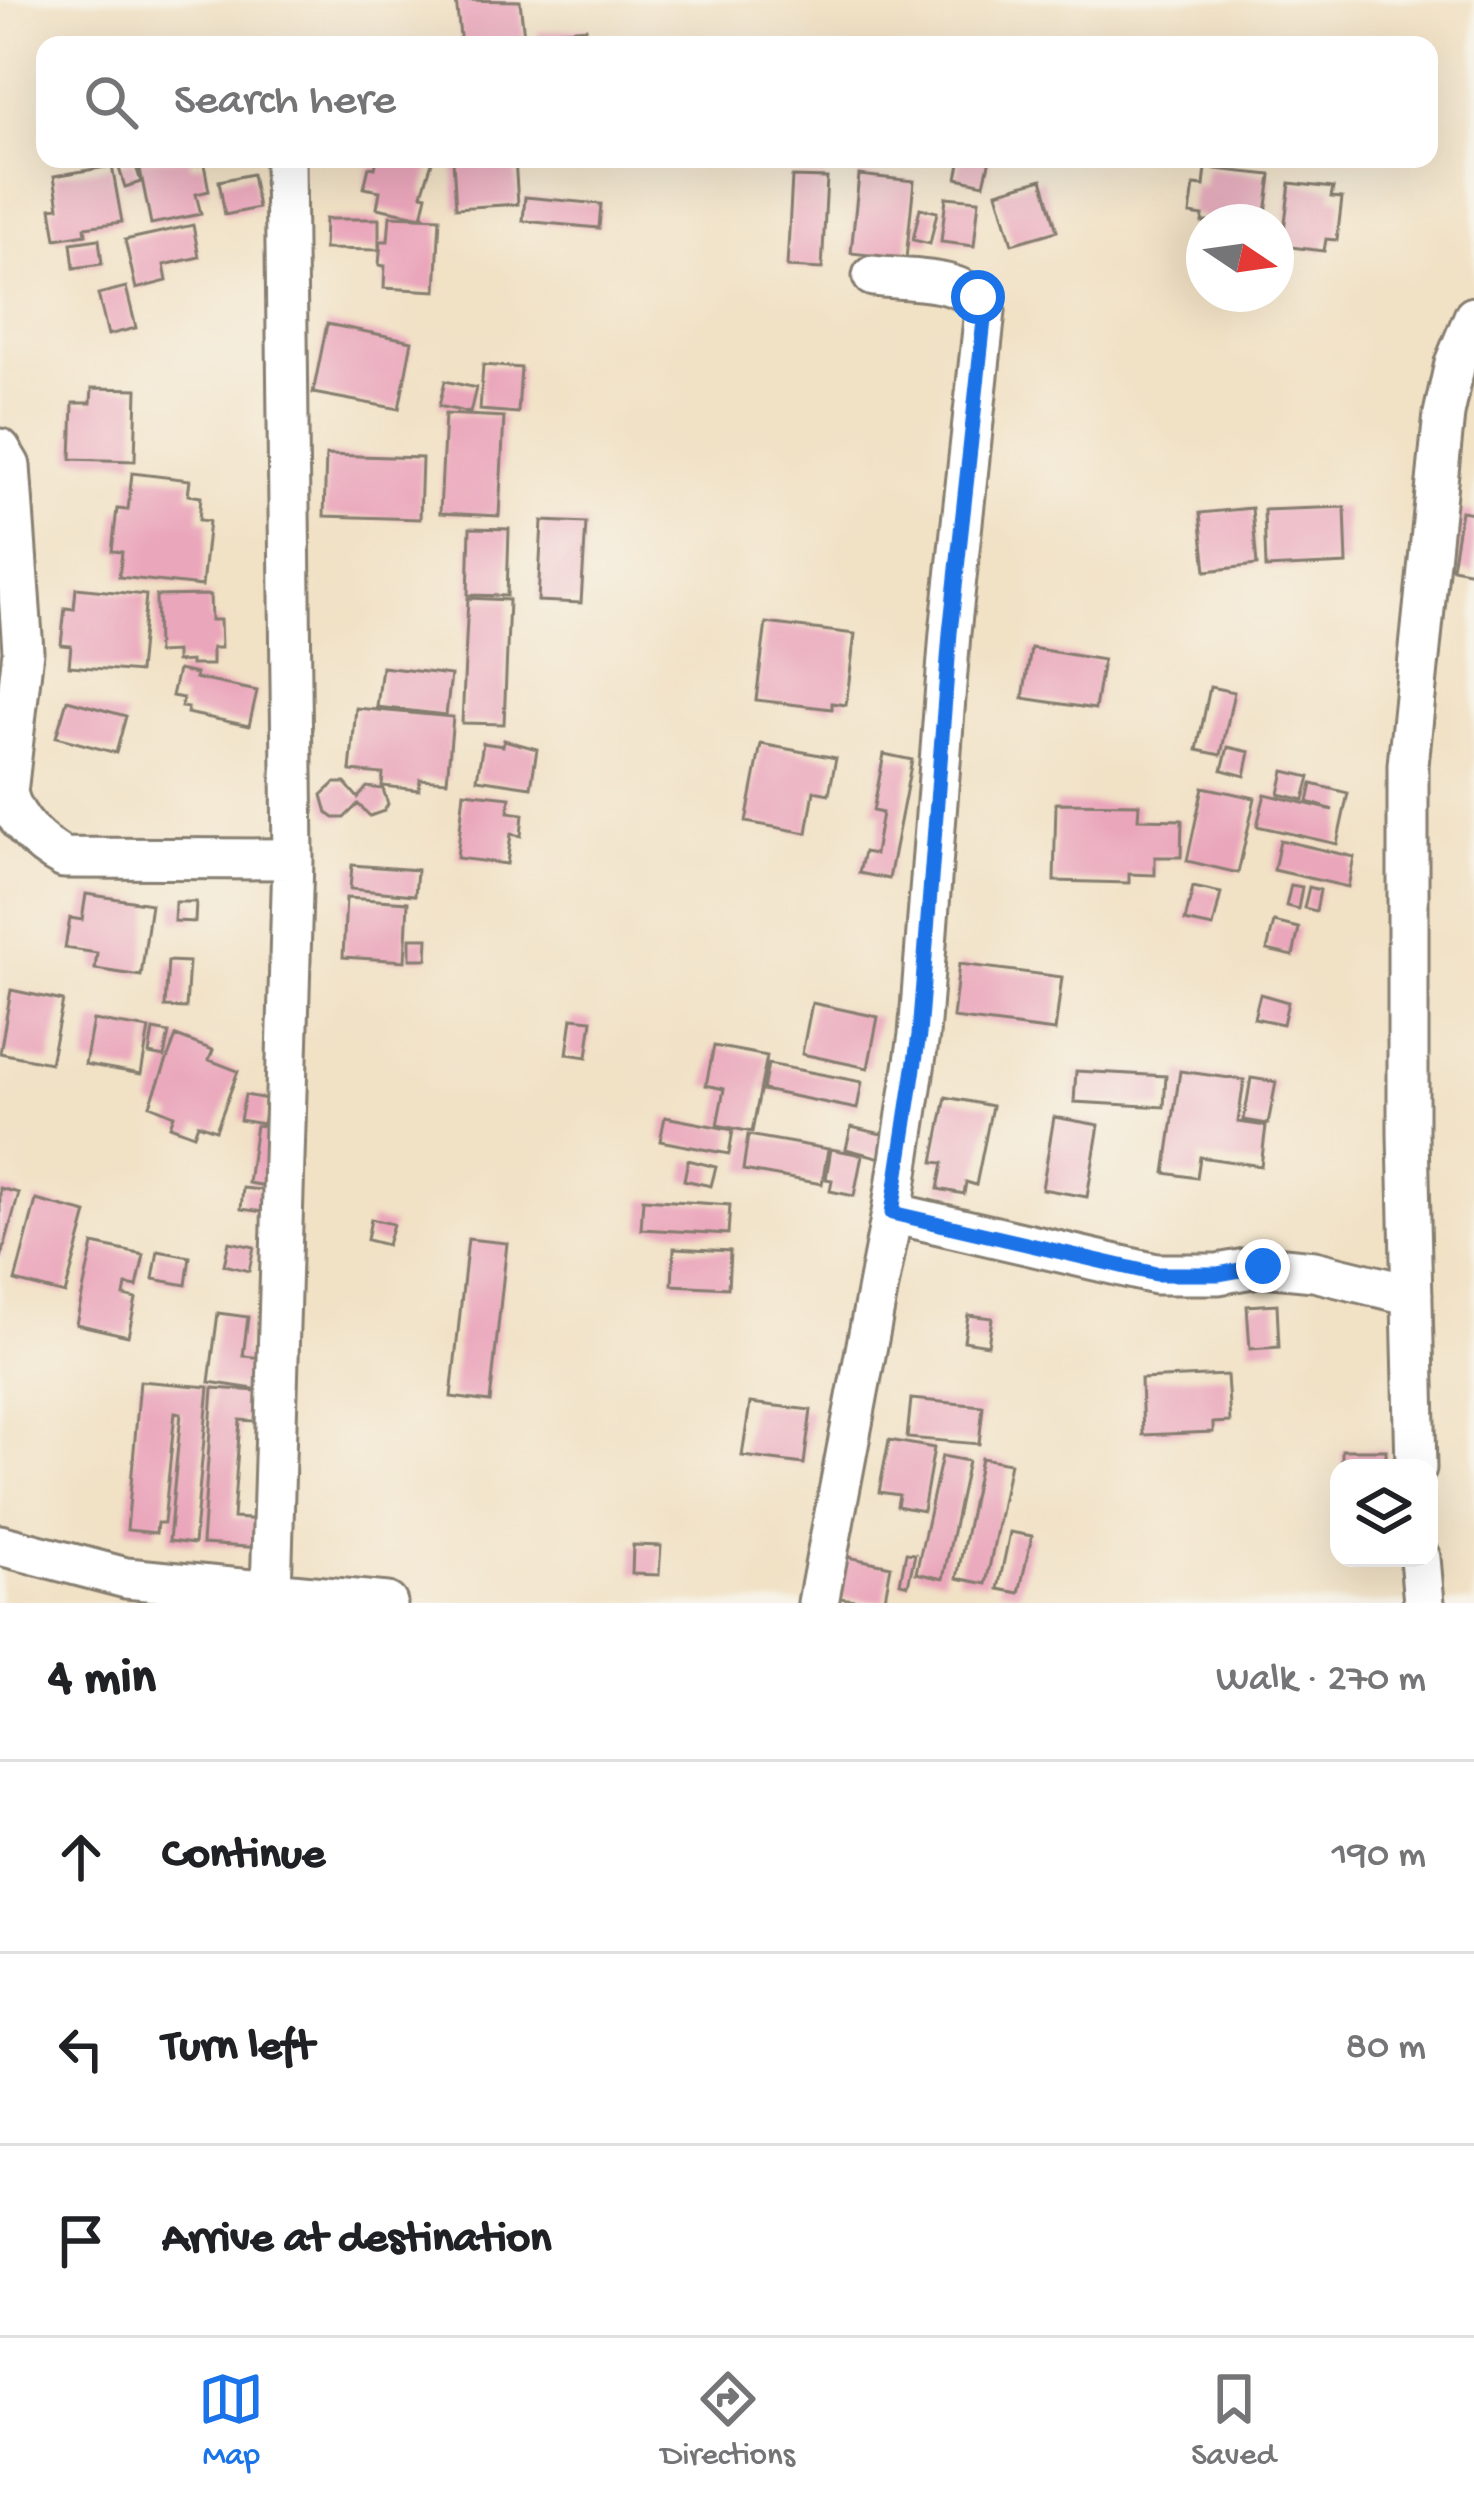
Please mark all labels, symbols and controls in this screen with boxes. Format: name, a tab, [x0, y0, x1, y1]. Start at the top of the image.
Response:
search box	[36, 36, 1438, 168]
icon: search	[78, 69, 144, 135]
text: Search here	[174, 76, 396, 129]
north arrow	[1186, 204, 1294, 312]
route start	[951, 270, 1005, 324]
route end	[1236, 1239, 1290, 1293]
map controls	[1330, 1459, 1438, 1567]
button: layers	[1330, 1459, 1438, 1567]
text: 4 min	[48, 1651, 156, 1711]
text: Walk · 270 m	[1216, 1658, 1426, 1704]
icon: ahead	[48, 1824, 114, 1890]
text: Continue	[162, 1830, 325, 1883]
text: 190 m	[1332, 1834, 1426, 1880]
icon: left	[48, 2016, 114, 2082]
text: Turn left	[162, 2022, 314, 2075]
text: 80 m	[1346, 2026, 1426, 2072]
icon: arrive	[48, 2208, 114, 2274]
text: Arrive at destination	[162, 2214, 551, 2267]
tab: Map	[198, 2366, 264, 2476]
tab: Directions	[661, 2366, 795, 2476]
tab: Saved	[1191, 2366, 1276, 2476]

